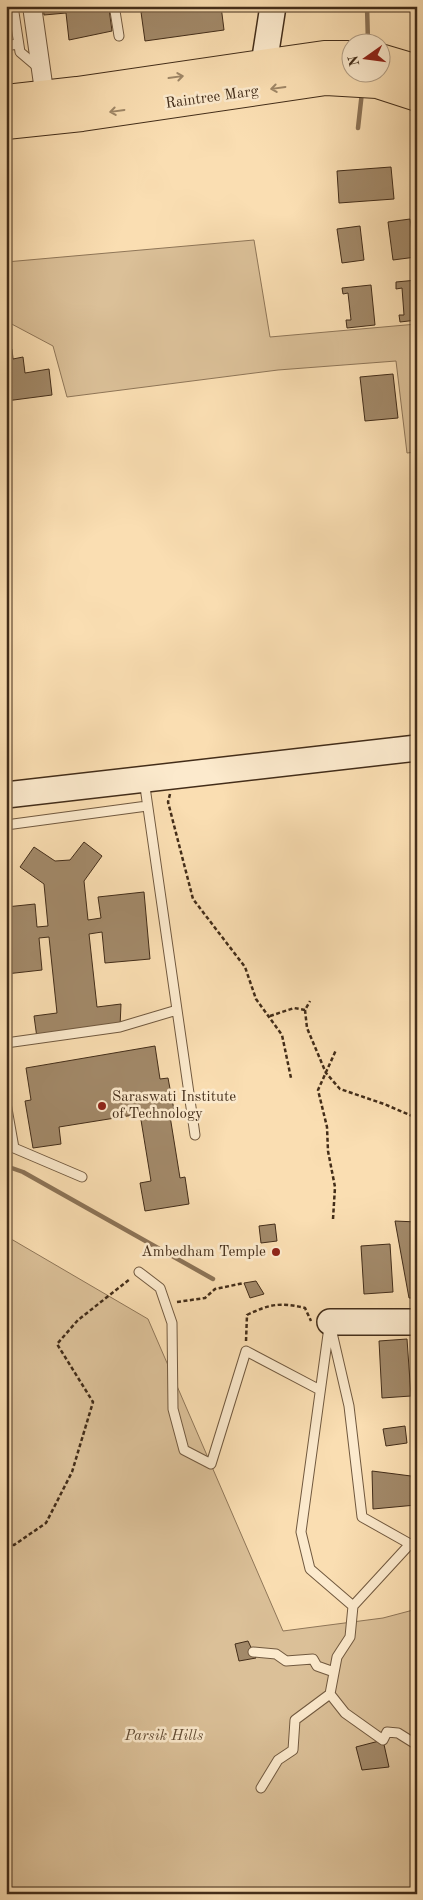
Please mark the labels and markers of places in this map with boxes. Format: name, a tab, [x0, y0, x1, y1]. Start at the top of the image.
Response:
place label: Saraswati Institute of Technology	[112, 1090, 236, 1122]
marker: Saraswati Institute of Technology	[96, 1100, 108, 1112]
place label: Ambedham Temple	[141, 1245, 266, 1260]
marker: Ambedham Temple	[270, 1246, 282, 1258]

